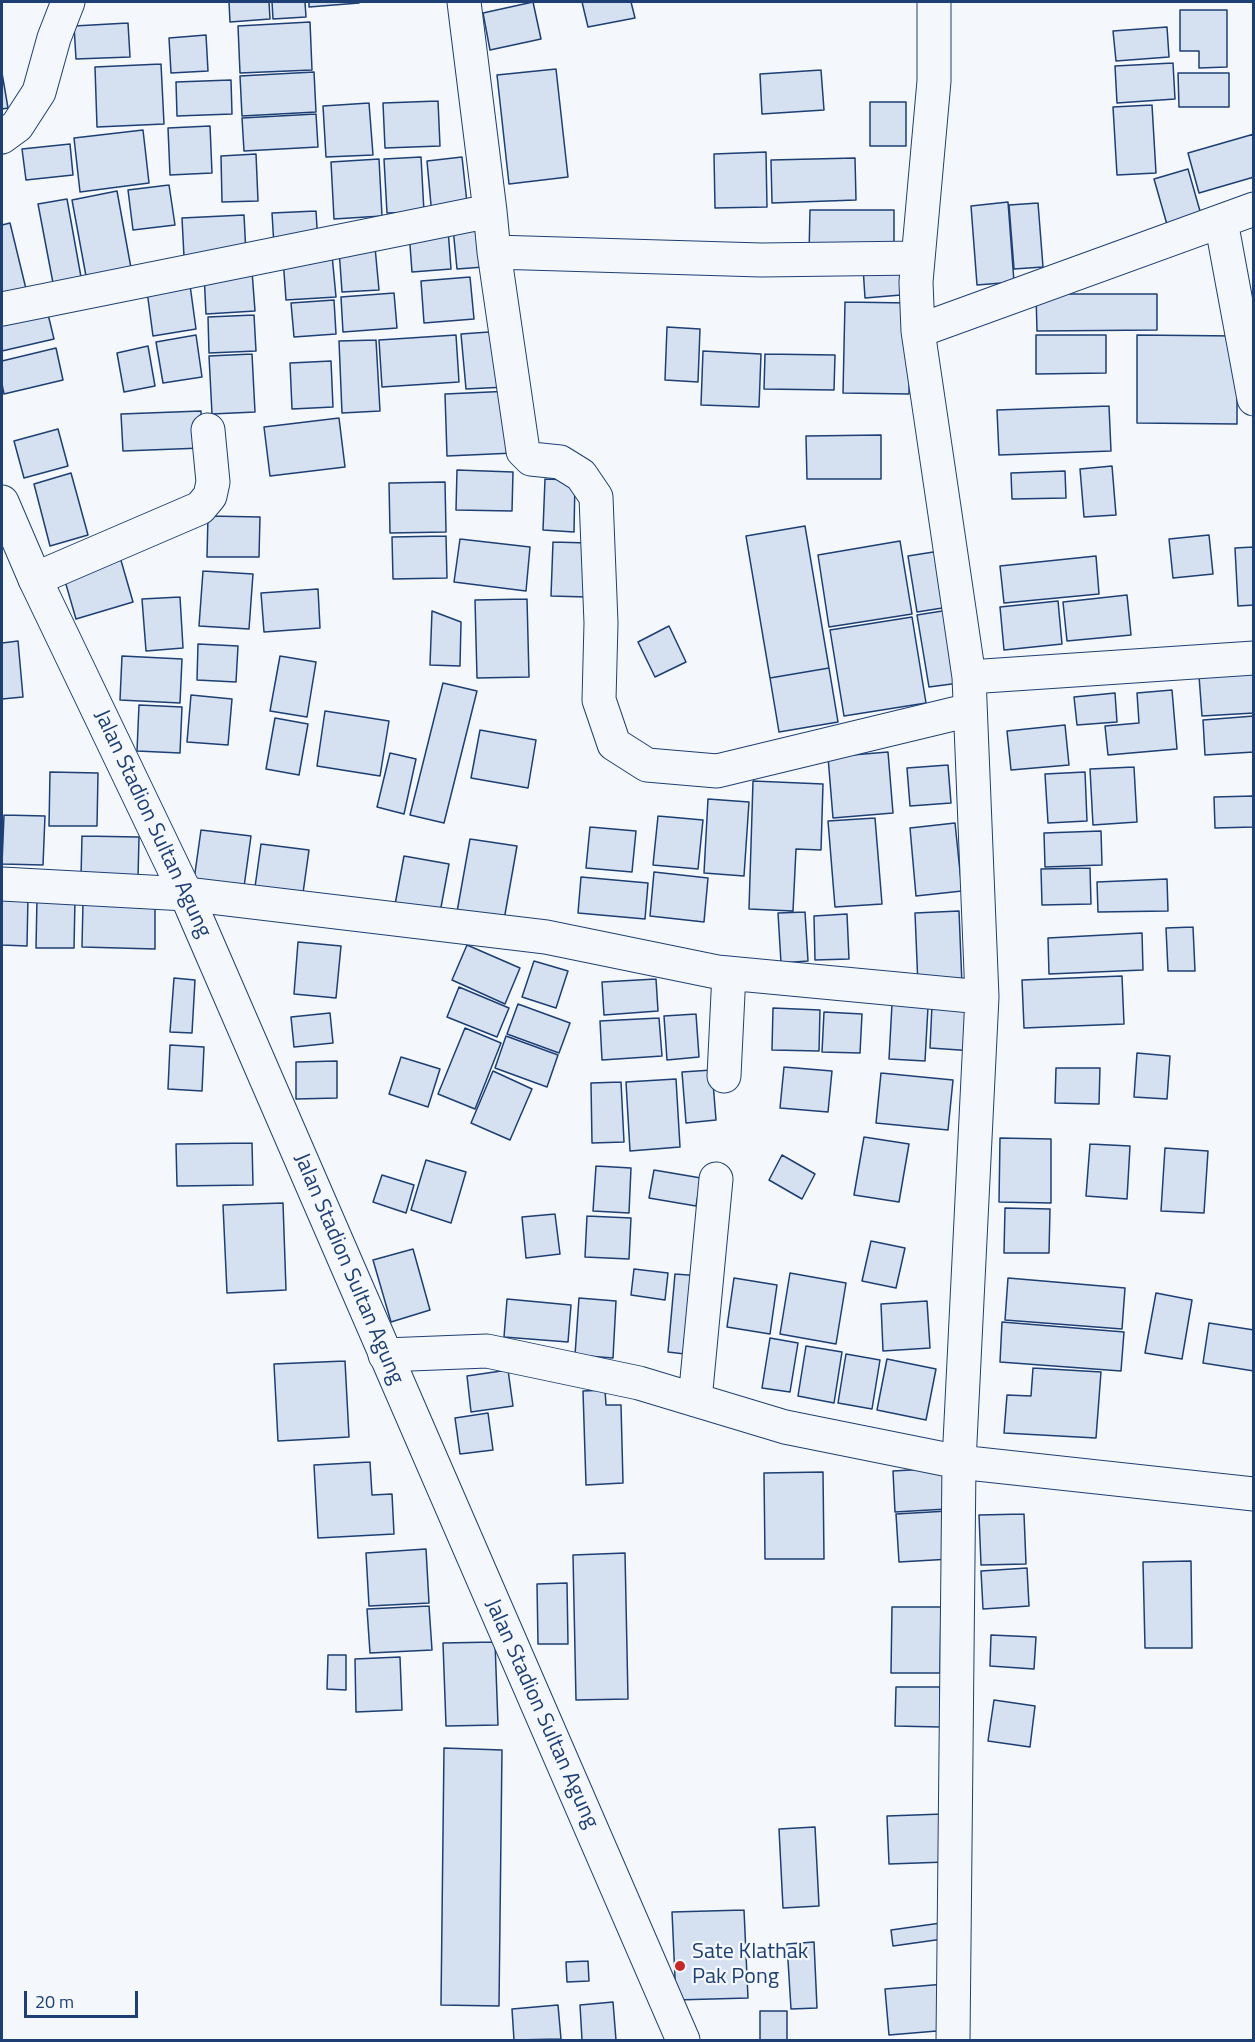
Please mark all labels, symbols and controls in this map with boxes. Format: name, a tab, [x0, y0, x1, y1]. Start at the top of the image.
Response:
street label: Jalan Stadion Sultan Agung	[88, 706, 216, 942]
street label: Jalan Stadion Sultan Agung	[287, 1149, 409, 1389]
street label: Jalan Stadion Sultan Agung	[478, 1595, 604, 1833]
place label: Sate Klathak Pak Pong	[692, 1940, 808, 1992]
marker: Sate Klathak Pak Pong	[673, 1959, 687, 1973]
scale bar	[27, 1979, 141, 2017]
text: 20 m	[35, 1988, 74, 2015]

